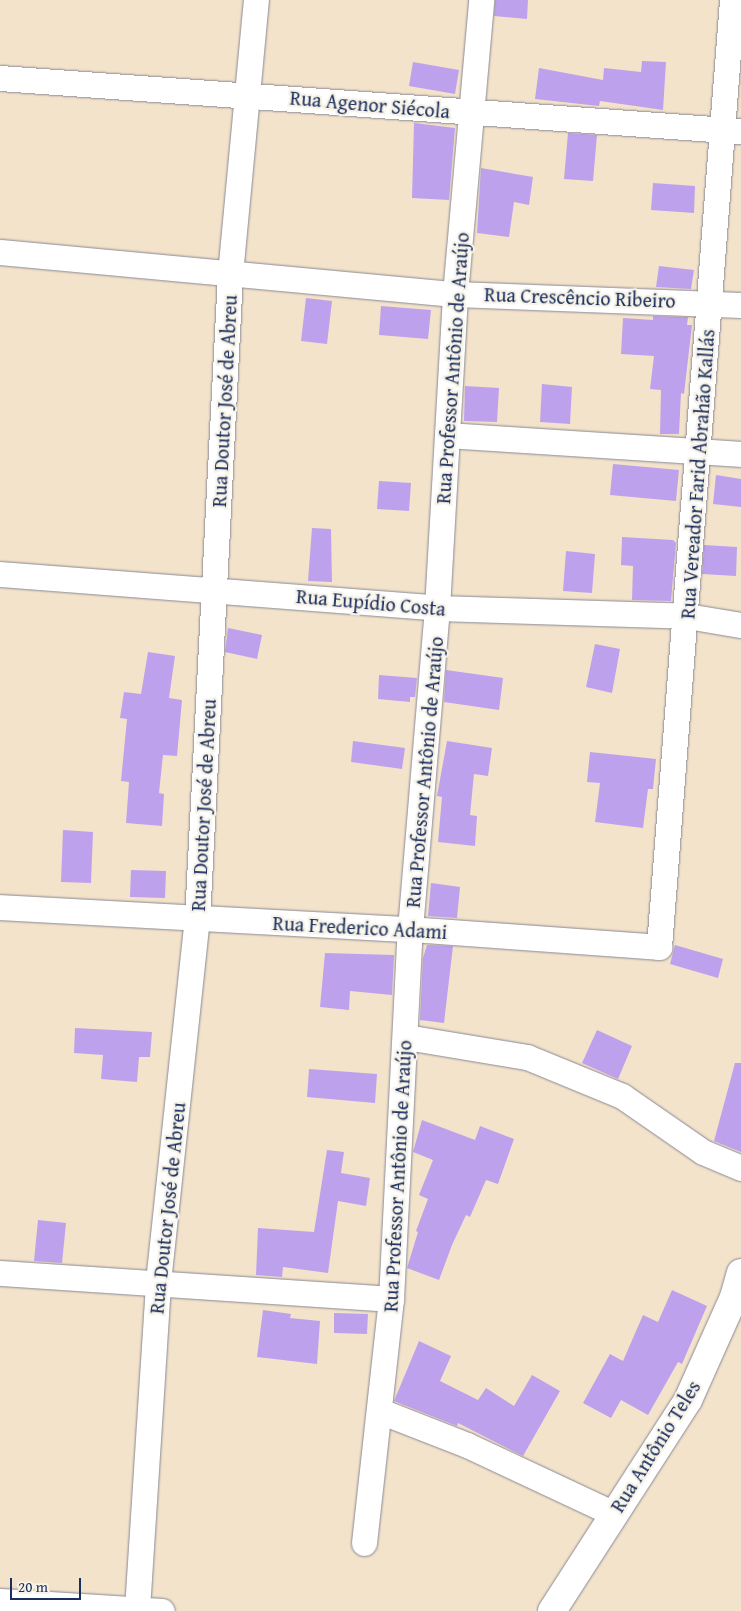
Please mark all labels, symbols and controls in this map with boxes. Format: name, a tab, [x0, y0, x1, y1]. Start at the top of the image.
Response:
street label: Rua Agenor Siécola	[289, 85, 451, 123]
street label: Rua Professor Antônio de Araújo	[431, 231, 473, 505]
street label: Rua Crescêncio Ribeiro	[484, 282, 676, 312]
street label: Rua Doutor José de Abreu	[206, 294, 242, 508]
street label: Rua Vereador Farid Abrahão Kallás	[675, 328, 719, 620]
street label: Rua Eupídio Costa	[295, 584, 447, 620]
street label: Rua Professor Antônio de Araújo	[400, 635, 448, 909]
street label: Rua Doutor José de Abreu	[185, 698, 221, 912]
street label: Rua Frederico Adami	[272, 910, 448, 944]
street label: Rua Professor Antônio de Araújo	[378, 1039, 416, 1313]
street label: Rua Doutor José de Abreu	[144, 1101, 190, 1315]
street label: Rua Antônio Teles	[605, 1376, 705, 1516]
scale bar	[12, 1568, 84, 1600]
text: 20 m	[18, 1576, 48, 1597]

